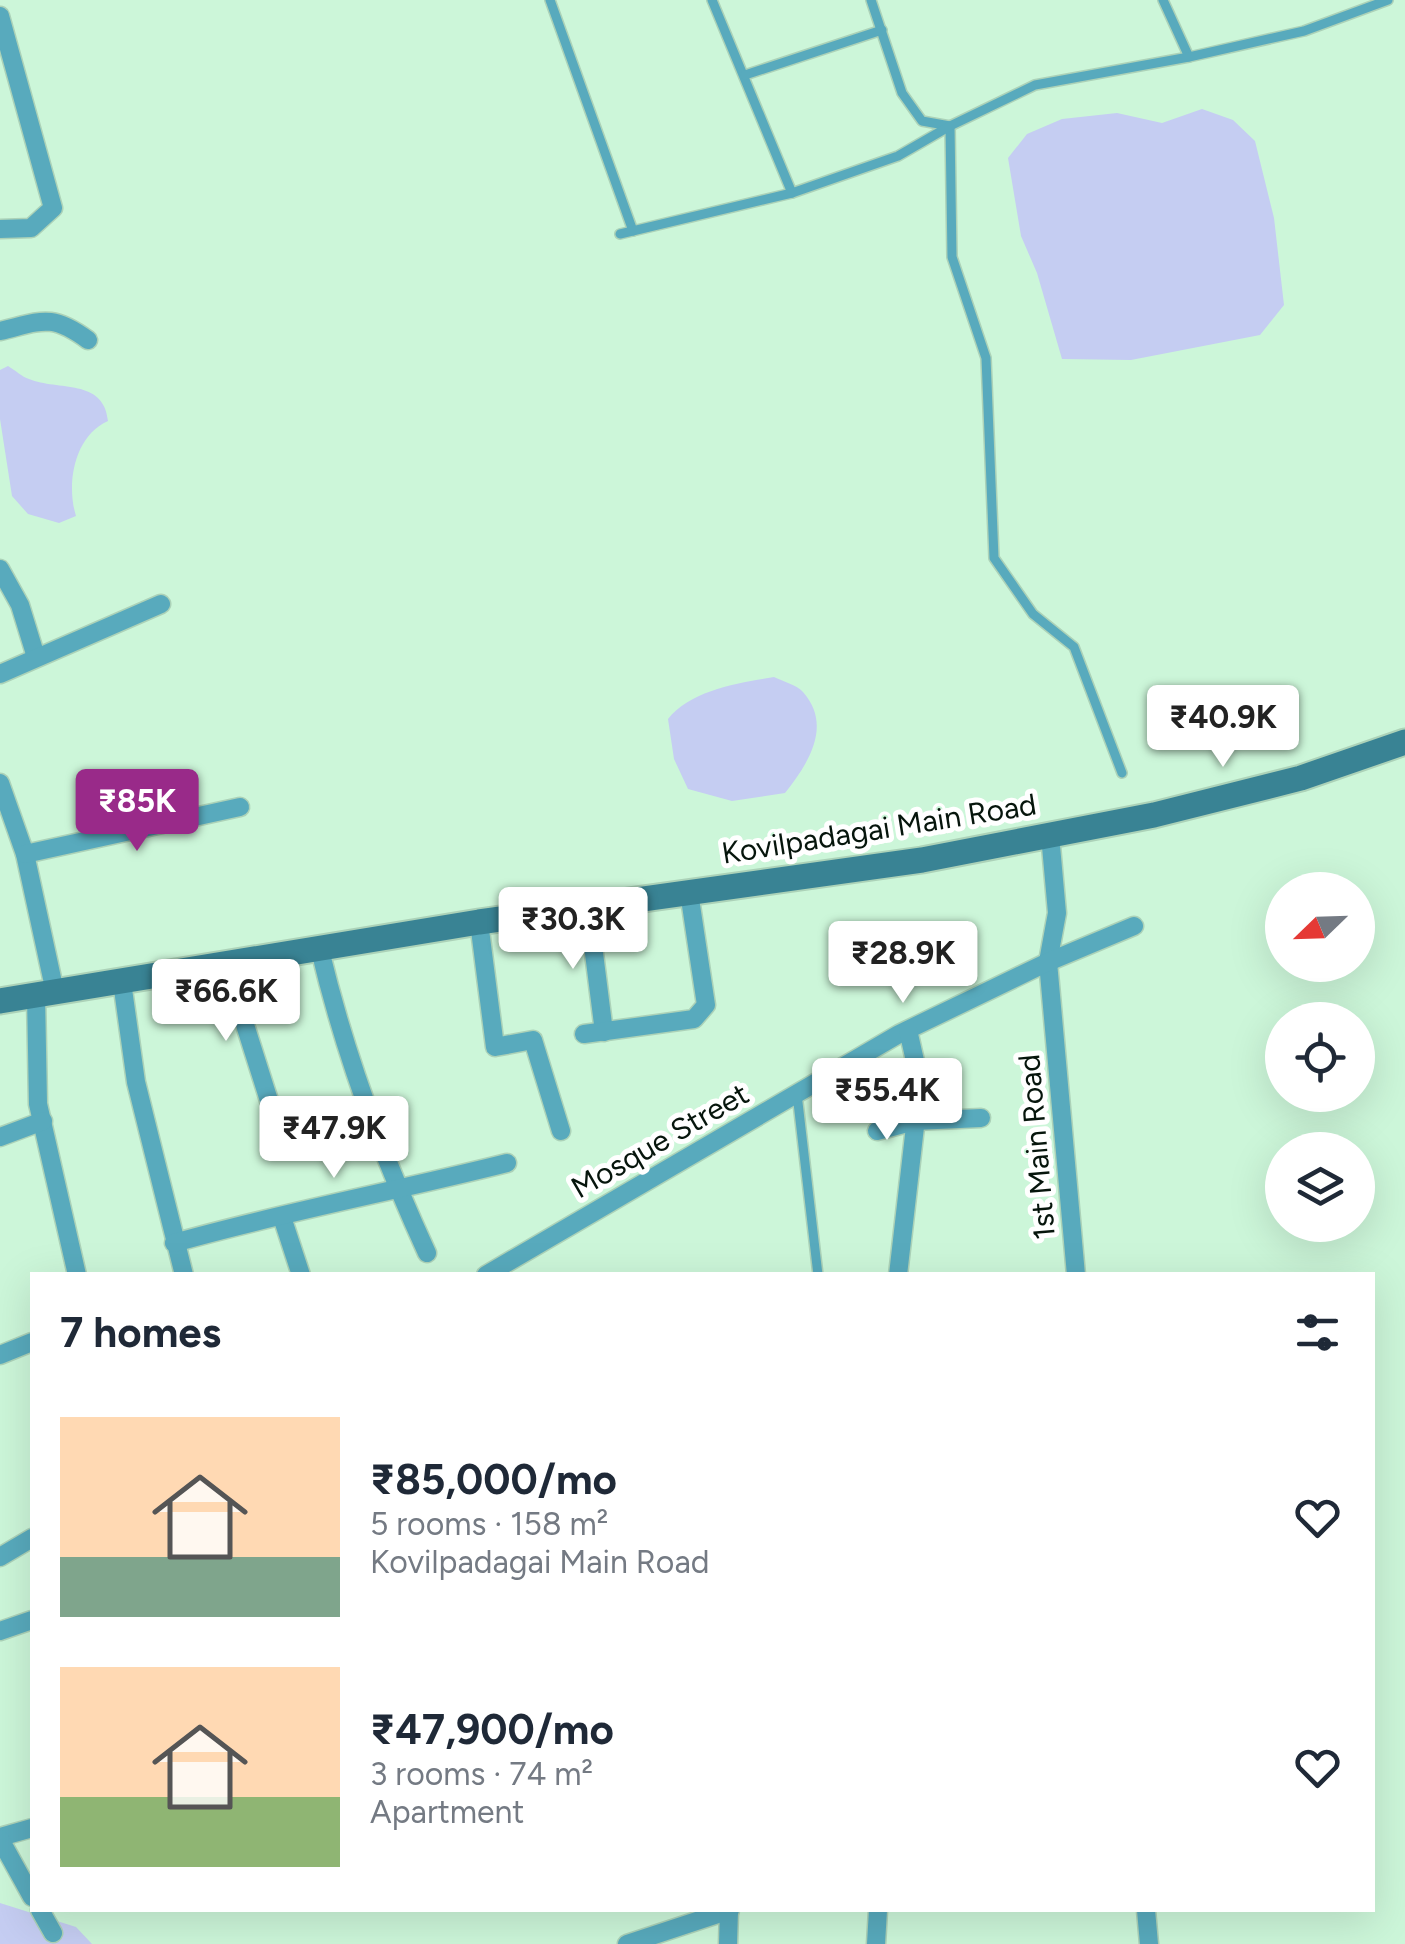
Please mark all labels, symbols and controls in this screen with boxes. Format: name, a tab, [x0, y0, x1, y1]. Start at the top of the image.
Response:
pin: ₹40.9K	[1142, 685, 1304, 770]
text: ₹40.9K	[1169, 698, 1277, 736]
pin: ₹85K	[78, 769, 196, 854]
text: ₹85K	[98, 782, 176, 820]
street label: Kovilpadagai Main Road	[719, 785, 1039, 872]
north arrow	[1265, 872, 1375, 982]
map controls	[1265, 872, 1375, 1242]
pin: ₹30.3K	[492, 887, 654, 972]
text: ₹30.3K	[521, 900, 625, 938]
pin: ₹28.9K	[822, 921, 984, 1006]
text: ₹28.9K	[850, 934, 956, 972]
pin: ₹66.6K	[145, 959, 307, 1044]
text: ₹66.6K	[174, 972, 278, 1010]
button: locate	[1265, 1002, 1375, 1112]
street label: 1st Main Road	[1010, 1053, 1063, 1241]
pin: ₹55.4K	[806, 1058, 968, 1143]
text: ₹55.4K	[834, 1071, 940, 1109]
street label: Mosque Street	[564, 1075, 755, 1206]
pin: ₹47.9K	[253, 1096, 415, 1181]
text: ₹47.9K	[281, 1109, 387, 1147]
button: layers	[1265, 1132, 1375, 1242]
icon: filters	[1290, 1305, 1345, 1360]
text: 7 homes	[60, 1307, 221, 1358]
text: ₹85,000/mo	[370, 1454, 617, 1505]
icon: home	[140, 1457, 260, 1577]
icon: heart	[1290, 1490, 1345, 1545]
text: 5 rooms · 158 m²	[370, 1505, 608, 1543]
text: Kovilpadagai Main Road	[370, 1543, 709, 1581]
text: ₹47,900/mo	[370, 1704, 614, 1755]
icon: home	[140, 1707, 260, 1827]
icon: heart	[1290, 1740, 1345, 1795]
text: 3 rooms · 74 m²	[370, 1755, 593, 1793]
text: Apartment	[370, 1793, 524, 1831]

